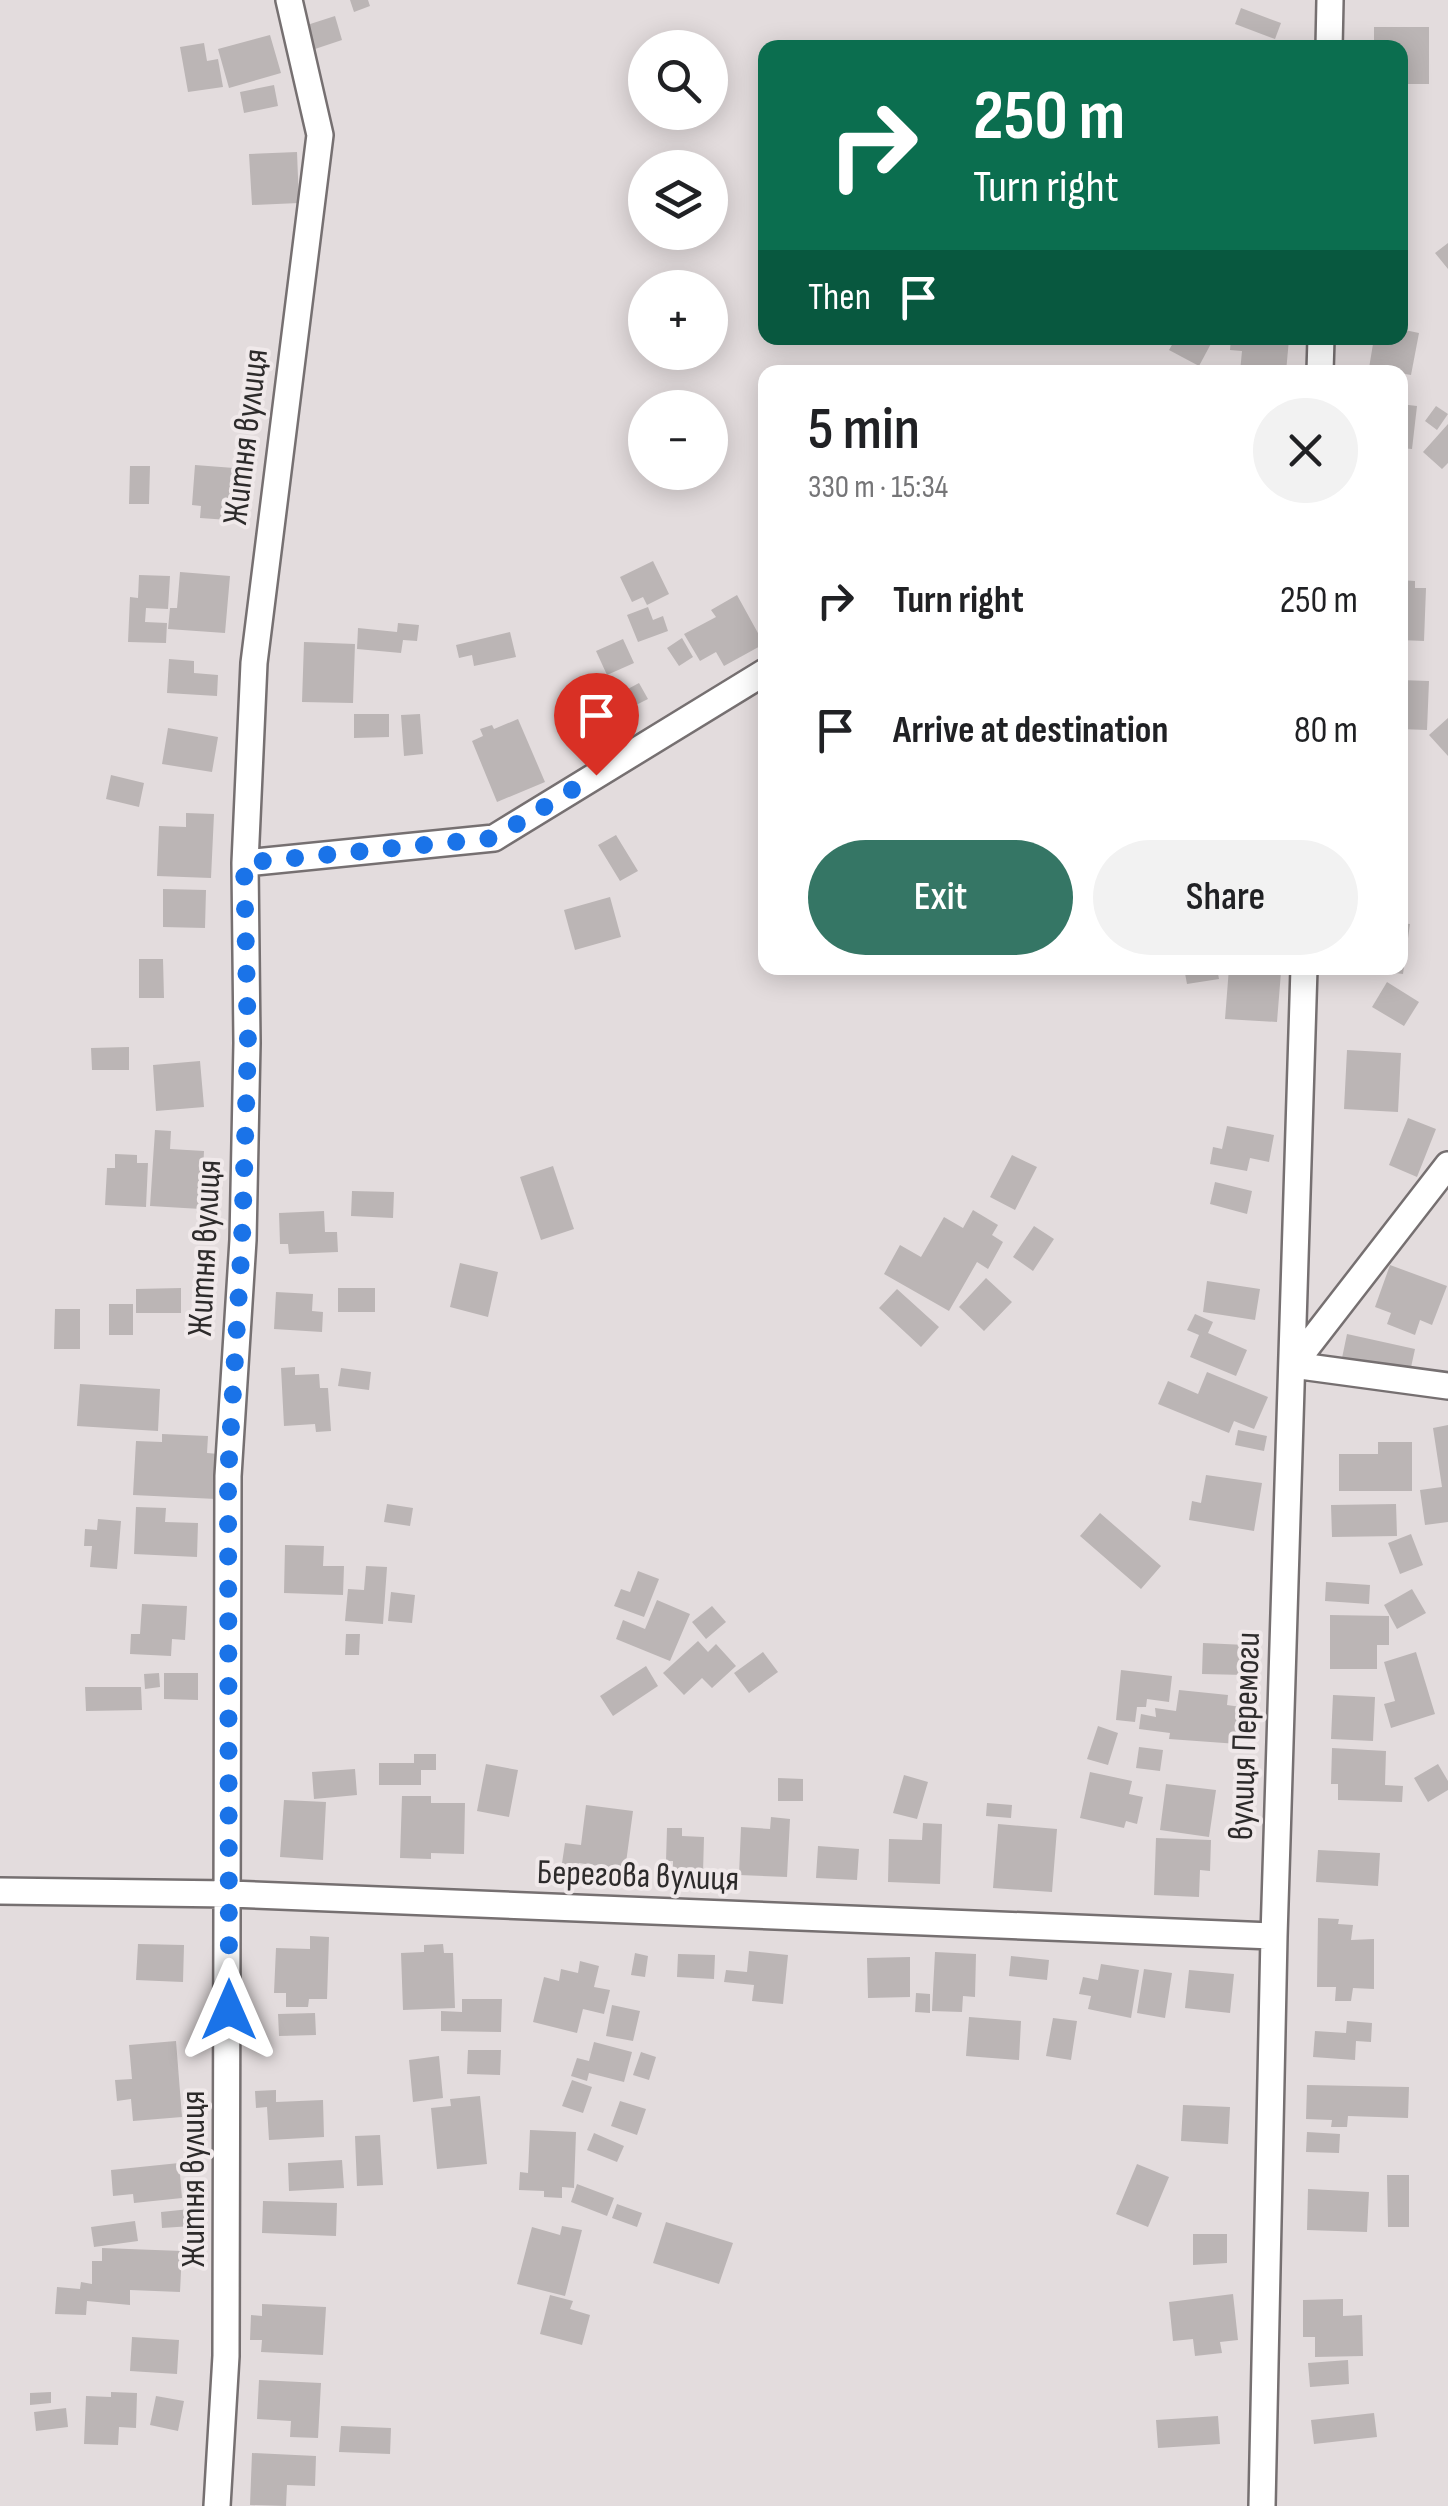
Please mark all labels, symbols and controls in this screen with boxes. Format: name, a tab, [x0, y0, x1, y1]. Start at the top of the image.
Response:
map controls	[628, 30, 728, 490]
button: search	[628, 30, 728, 130]
text: 250 m	[973, 75, 1125, 159]
icon: right	[808, 80, 938, 210]
button: layers	[628, 150, 728, 250]
text: Turn right	[973, 160, 1119, 215]
button: +	[628, 270, 728, 370]
icon: arrive	[891, 270, 946, 325]
text: Then	[808, 275, 871, 320]
street label: Житня вулиця	[214, 347, 278, 527]
button: −	[628, 390, 728, 490]
text: 5 min	[808, 394, 920, 466]
button: close	[1253, 398, 1358, 503]
text: 330 m · 15:34	[808, 468, 948, 507]
icon: right	[808, 573, 863, 628]
text: Turn right	[893, 578, 1024, 623]
text: 250 m	[1280, 578, 1358, 623]
pin	[554, 673, 639, 776]
icon: arrive	[569, 688, 624, 743]
icon: arrive	[808, 703, 863, 758]
text: Arrive at destination	[893, 708, 1168, 753]
text: 80 m	[1294, 708, 1358, 753]
button: Exit	[808, 840, 1073, 955]
button: Share	[1093, 840, 1358, 955]
street label: Житня вулиця	[179, 1158, 231, 1338]
street label: вулиця Перемоги	[1220, 1631, 1270, 1841]
street label: Берегова вулиця	[536, 1851, 740, 1901]
position arrow	[177, 1958, 281, 2062]
street label: Житня вулиця	[172, 2091, 215, 2268]

